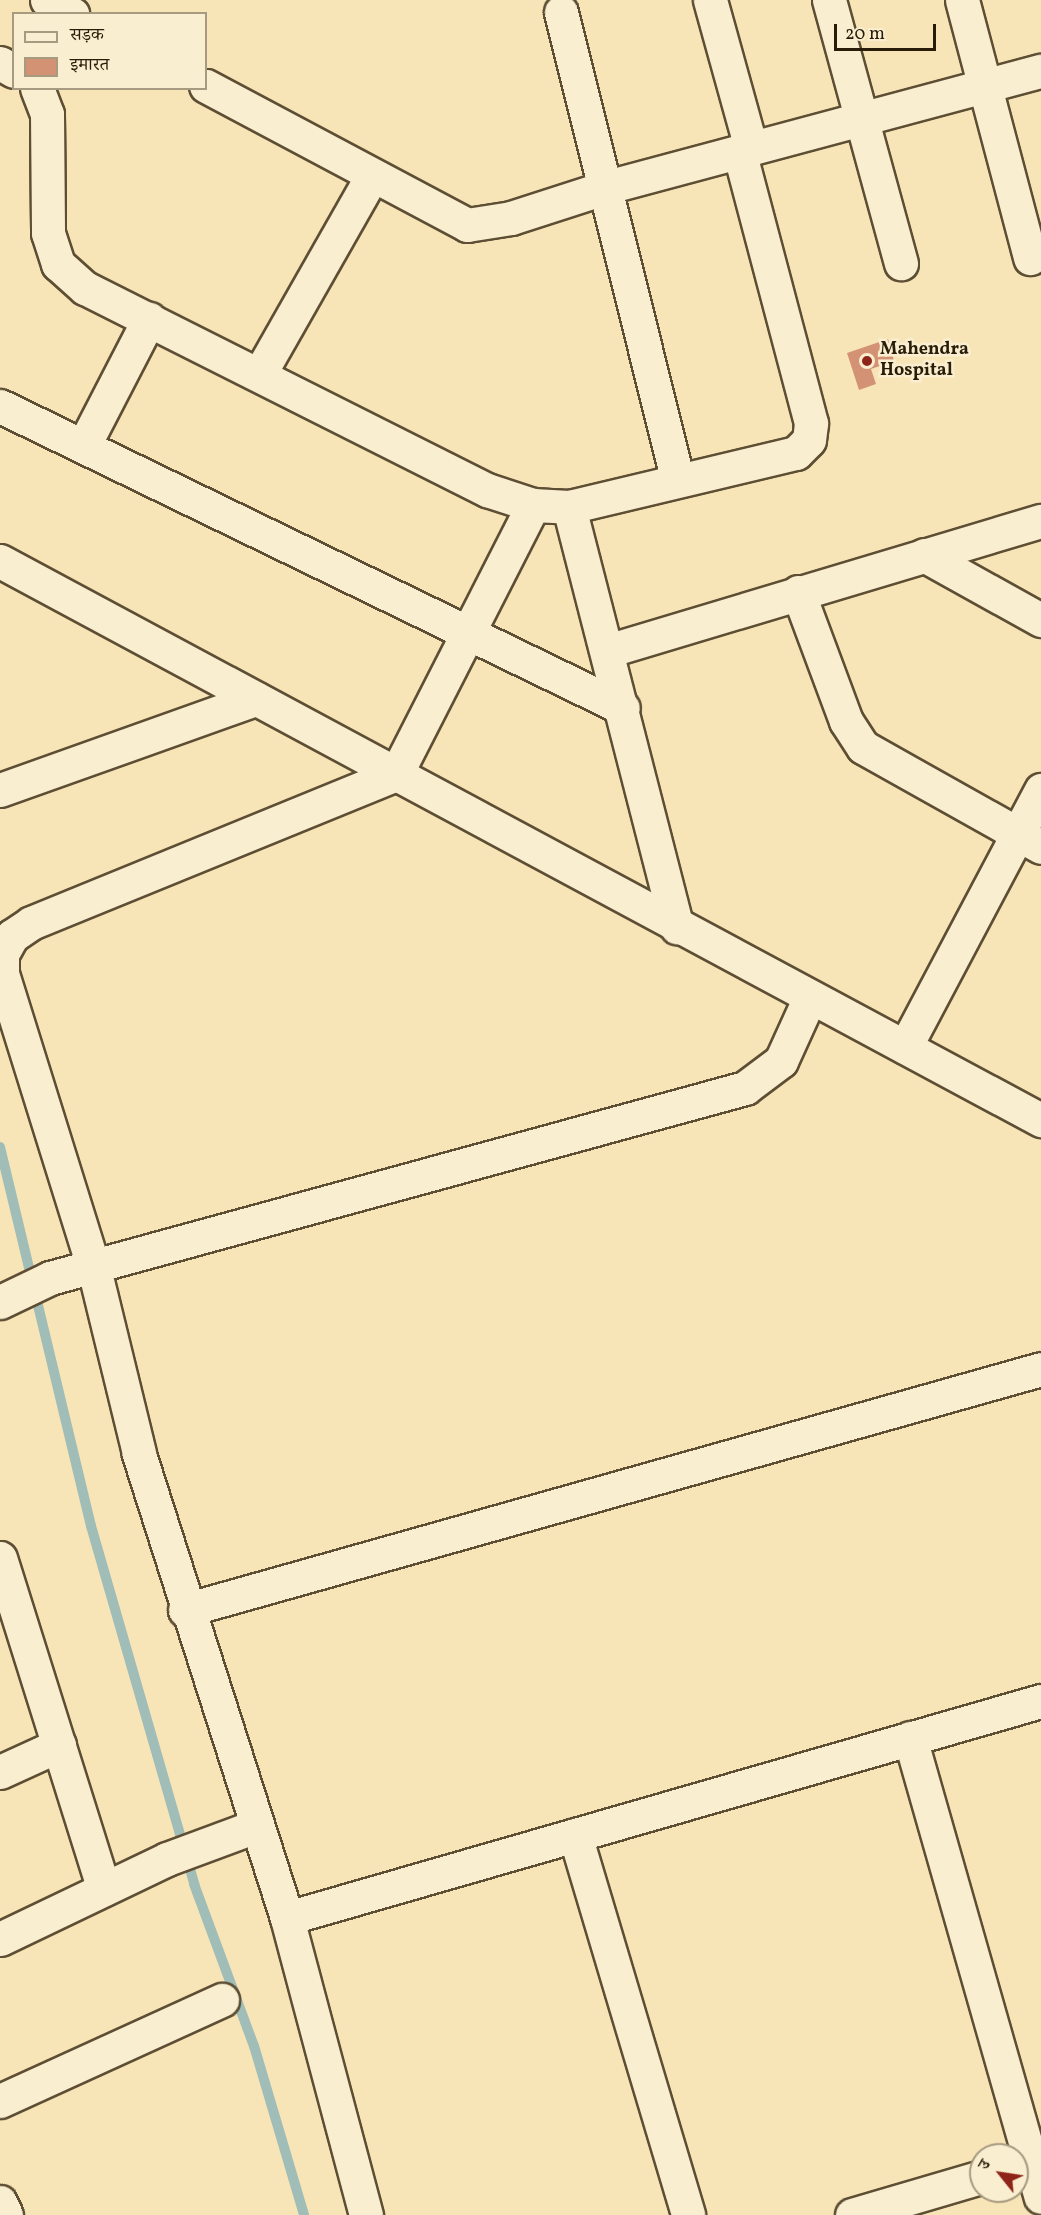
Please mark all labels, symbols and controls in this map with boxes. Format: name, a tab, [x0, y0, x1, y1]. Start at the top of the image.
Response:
legend	[12, 12, 207, 90]
scale bar	[837, 12, 939, 50]
text: 20 m	[845, 22, 885, 47]
text: सड़क	[70, 23, 104, 48]
text: इमारत	[70, 53, 109, 78]
place label: Mahendra Hospital	[880, 340, 969, 382]
marker: Mahendra Hospital	[858, 352, 876, 370]
north arrow	[969, 2143, 1029, 2203]
text: उ	[974, 2156, 997, 2174]

